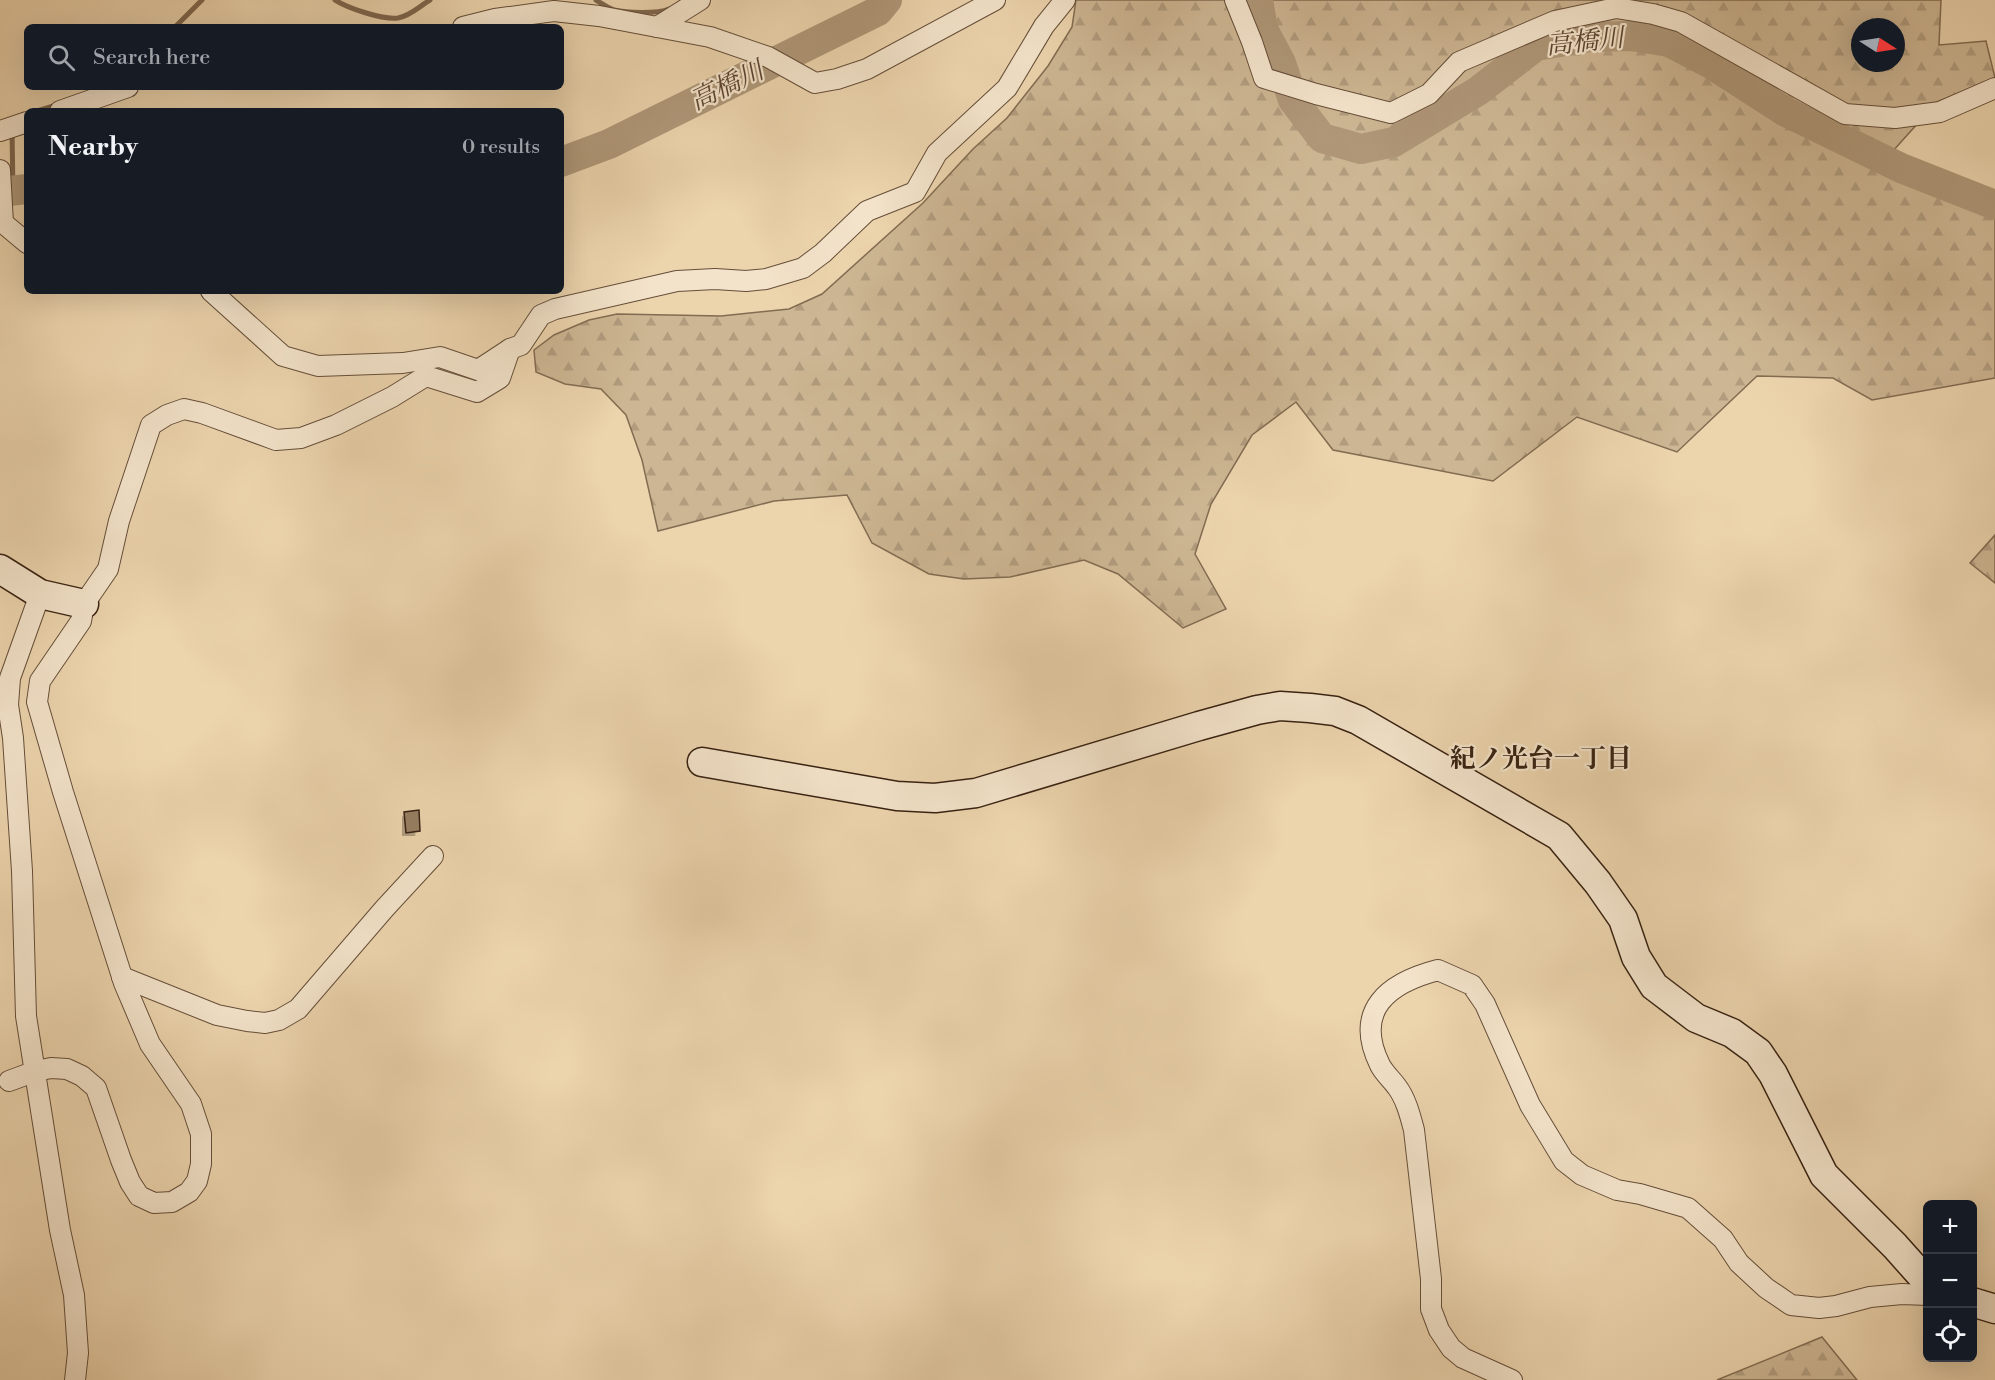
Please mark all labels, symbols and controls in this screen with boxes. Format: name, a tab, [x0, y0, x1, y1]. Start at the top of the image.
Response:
north arrow	[1851, 18, 1905, 72]
water label: 高橋川	[1545, 22, 1628, 62]
search box	[24, 24, 564, 90]
icon: search	[45, 41, 78, 74]
text: Search here	[93, 44, 210, 71]
water label: 高橋川	[685, 53, 772, 117]
text: Nearby	[48, 131, 138, 163]
text: 0 results	[462, 135, 540, 160]
district label: 紀ノ光台一丁目	[1450, 743, 1632, 775]
map controls	[1923, 1200, 1977, 1362]
button: +	[1923, 1200, 1977, 1254]
button: −	[1923, 1254, 1977, 1308]
button: locate	[1923, 1308, 1977, 1362]

